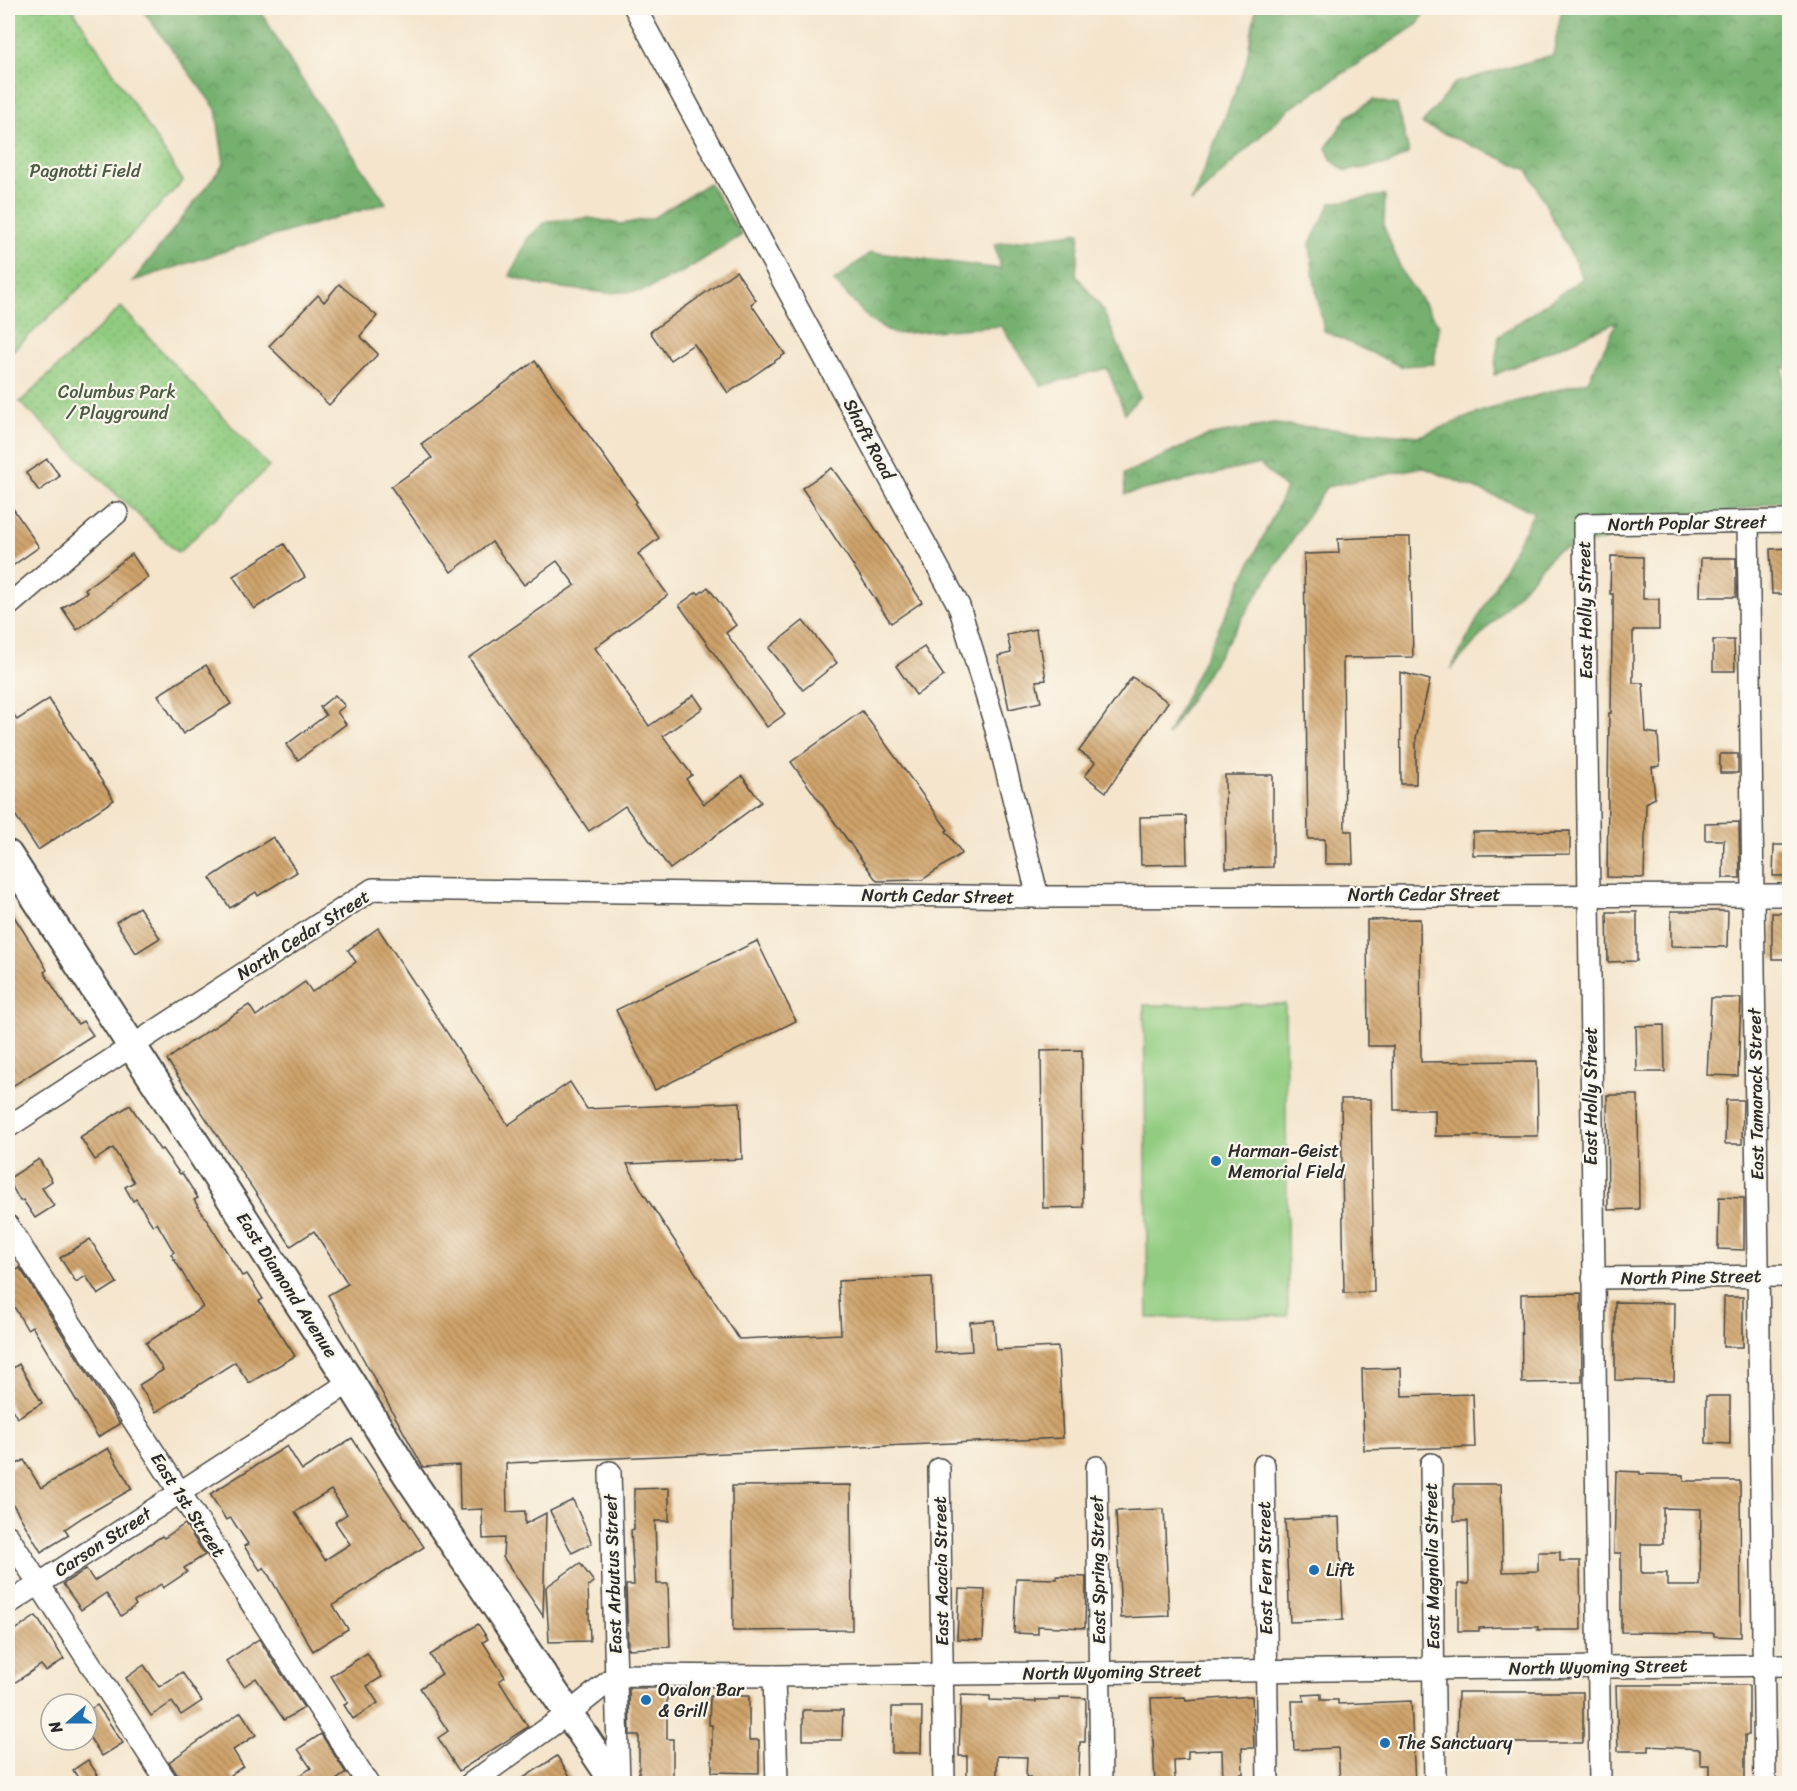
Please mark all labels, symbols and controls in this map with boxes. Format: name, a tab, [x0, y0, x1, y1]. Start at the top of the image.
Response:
park label: Pagnotti Field	[29, 155, 142, 187]
park label: Columbus Park / Playground	[58, 376, 176, 429]
street label: Shaft Road	[834, 393, 905, 487]
street label: North Poplar Street	[1607, 506, 1767, 540]
street label: East Holly Street	[1568, 540, 1602, 679]
street label: North Cedar Street	[861, 879, 1015, 913]
street label: North Cedar Street	[1348, 879, 1500, 911]
street label: North Cedar Street	[230, 881, 376, 989]
street label: East Tamarack Street	[1738, 1007, 1773, 1180]
street label: East Holly Street	[1575, 1027, 1607, 1165]
place label: Harman-Geist Memorial Field	[1228, 1135, 1346, 1188]
marker: Harman-Geist Memorial Field	[1209, 1154, 1223, 1168]
street label: East Diamond Avenue	[227, 1205, 347, 1365]
street label: North Pine Street	[1620, 1260, 1762, 1294]
street label: East 1st Street	[142, 1446, 234, 1564]
street label: East Magnolia Street	[1415, 1482, 1449, 1650]
street label: East Arbutus Street	[594, 1493, 632, 1654]
street label: East Spring Street	[1081, 1495, 1115, 1645]
street label: East Acacia Street	[924, 1496, 958, 1646]
street label: Carson Street	[48, 1498, 159, 1586]
street label: East Fern Street	[1248, 1501, 1282, 1635]
place label: Lift	[1326, 1554, 1355, 1586]
marker: Lift	[1307, 1563, 1321, 1577]
street label: North Wyoming Street	[1508, 1649, 1688, 1685]
street label: North Wyoming Street	[1022, 1654, 1202, 1690]
place label: Ovalon Bar & Grill	[658, 1674, 745, 1727]
north arrow	[39, 1692, 99, 1752]
marker: Ovalon Bar & Grill	[639, 1693, 653, 1707]
text: N	[40, 1716, 71, 1739]
place label: The Sanctuary	[1397, 1727, 1513, 1759]
marker: The Sanctuary	[1378, 1736, 1392, 1750]

